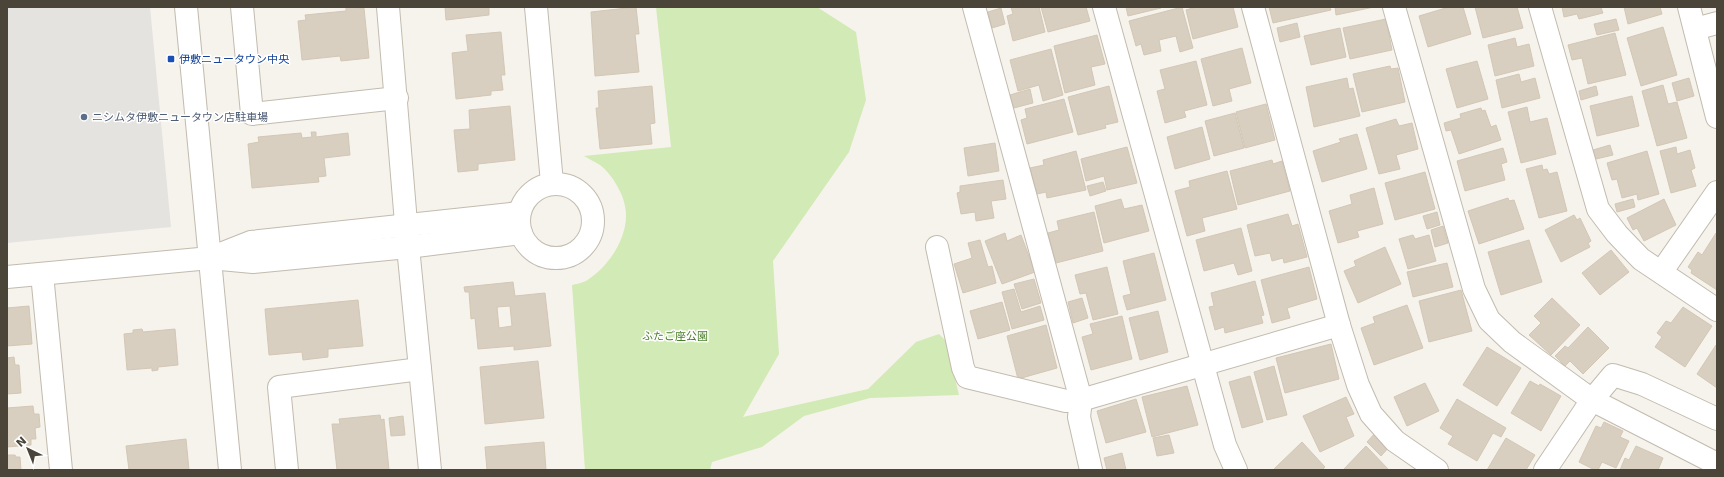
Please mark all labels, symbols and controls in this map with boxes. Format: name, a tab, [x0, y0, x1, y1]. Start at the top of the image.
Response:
place label: 伊敷ニュータウン中央	[179, 53, 290, 66]
marker: 伊敷ニュータウン中央	[166, 54, 176, 64]
place label: ニシムタ伊敷ニュータウン店駐車場	[92, 111, 268, 124]
marker: ニシムタ伊敷ニュータウン店駐車場	[79, 112, 89, 122]
park label: ふたご座公園	[642, 330, 708, 343]
north arrow	[8, 429, 48, 469]
text: N	[14, 434, 29, 450]

